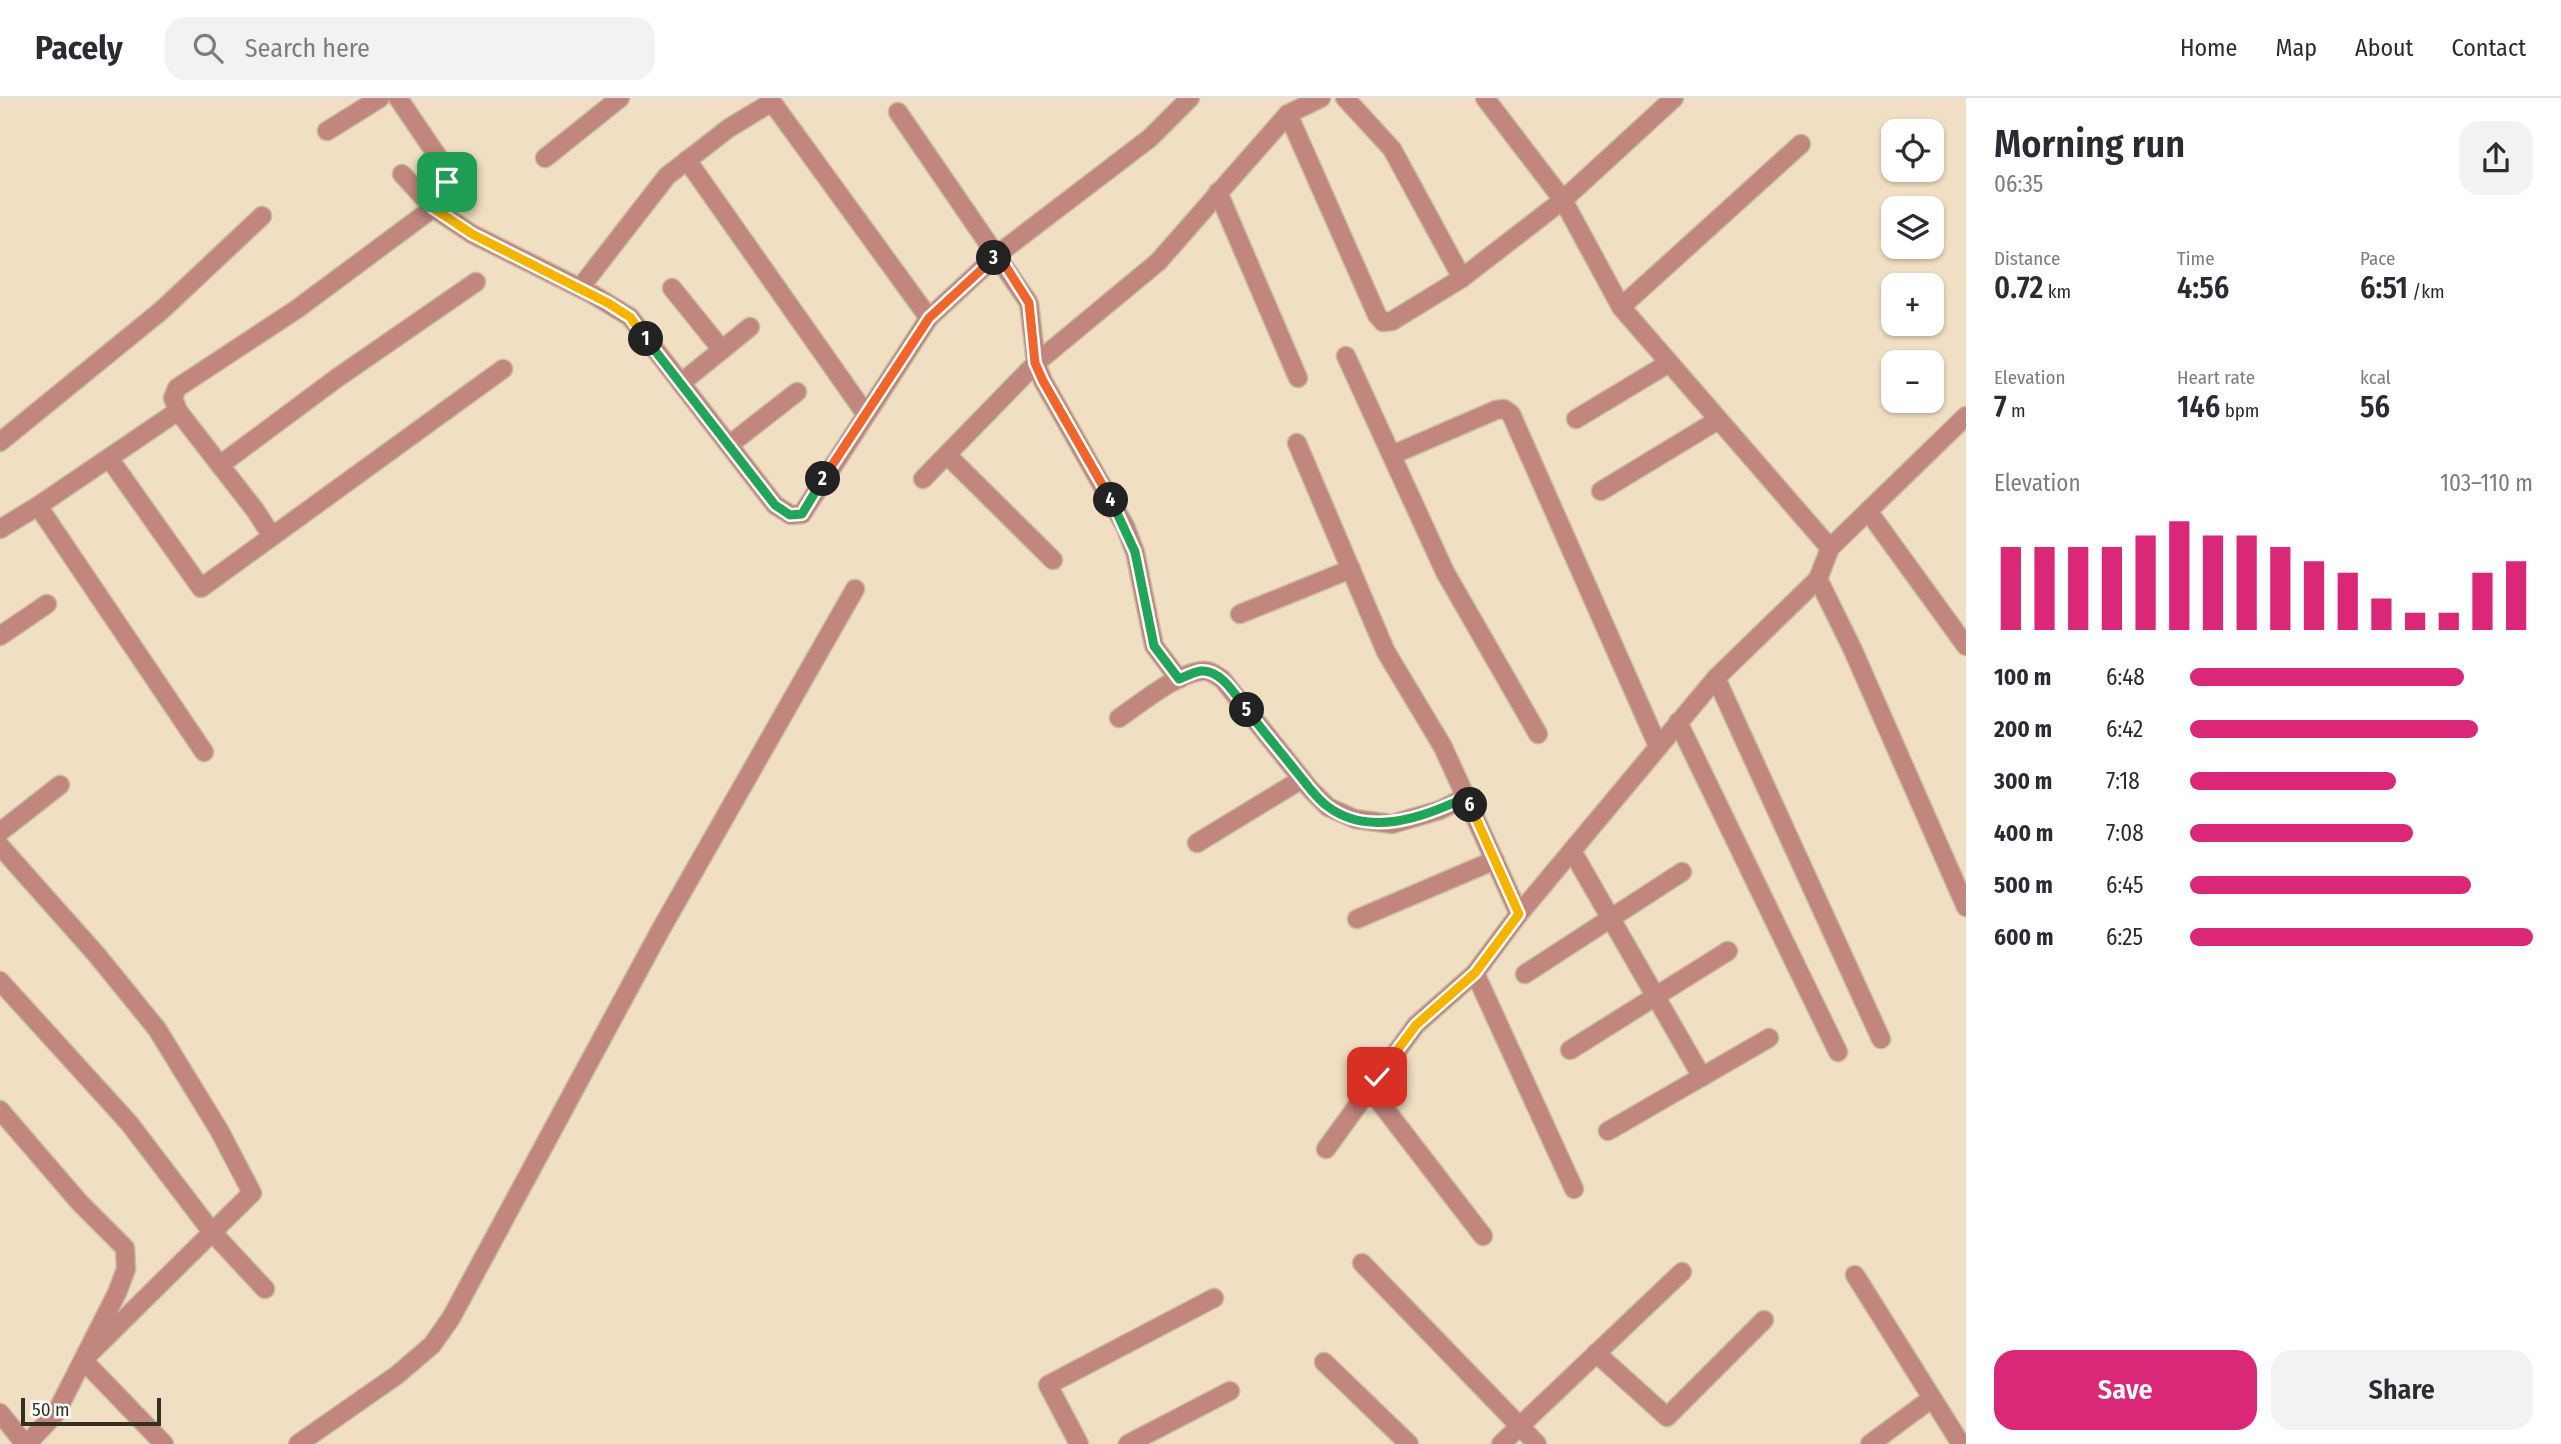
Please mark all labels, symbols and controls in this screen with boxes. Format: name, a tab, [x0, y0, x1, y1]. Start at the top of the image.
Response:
search box	[165, 17, 655, 80]
text: Pacely	[35, 28, 123, 68]
icon: search	[189, 29, 227, 67]
text: Search here	[245, 33, 370, 64]
text: Home	[2180, 34, 2237, 62]
text: Map	[2275, 34, 2317, 62]
text: About	[2355, 34, 2413, 62]
text: Contact	[2451, 34, 2526, 62]
map controls	[1881, 119, 1944, 413]
button: locate	[1881, 119, 1944, 182]
text: Morning run	[1994, 121, 2185, 167]
button: share	[2459, 121, 2533, 195]
pin	[417, 152, 477, 212]
icon: arrive	[428, 163, 466, 201]
text: 06:35	[1994, 170, 2043, 198]
button: layers	[1881, 196, 1944, 259]
pin: 3	[976, 240, 1012, 276]
text: 3	[989, 246, 998, 269]
text: Distance	[1994, 247, 2061, 270]
text: Time	[2177, 247, 2215, 270]
text: Pace	[2360, 247, 2395, 270]
text: 0.72	[1994, 270, 2043, 306]
text: 4:56	[2177, 270, 2229, 306]
text: 6:51	[2360, 270, 2408, 306]
button: +	[1881, 273, 1944, 336]
text: km	[2043, 280, 2071, 303]
text: /km	[2408, 280, 2445, 303]
pin: 1	[628, 322, 664, 356]
text: 1	[641, 327, 650, 350]
button: −	[1881, 350, 1944, 413]
text: Elevation	[1994, 366, 2066, 389]
text: Heart rate	[2177, 366, 2255, 389]
text: kcal	[2360, 366, 2391, 389]
text: 7	[1994, 389, 2007, 425]
text: 146	[2177, 389, 2220, 425]
text: 56	[2360, 389, 2390, 425]
text: m	[2007, 399, 2026, 422]
text: bpm	[2220, 399, 2259, 422]
pin: 2	[806, 462, 840, 496]
text: 2	[818, 467, 827, 490]
text: Elevation	[1994, 469, 2081, 497]
text: 103–110 m	[2440, 469, 2533, 497]
pin: 4	[1094, 482, 1128, 518]
text: 4	[1106, 488, 1115, 511]
text: 100 m	[1994, 663, 2051, 691]
text: 6:48	[2106, 663, 2145, 691]
pin: 5	[1230, 692, 1264, 728]
text: 5	[1242, 698, 1251, 721]
text: 200 m	[1994, 715, 2052, 743]
text: 6:42	[2106, 715, 2143, 743]
text: 300 m	[1994, 767, 2052, 795]
text: 7:18	[2106, 767, 2140, 795]
pin: 6	[1452, 788, 1488, 822]
text: 6	[1465, 793, 1474, 816]
text: 400 m	[1994, 819, 2053, 847]
text: 7:08	[2106, 819, 2144, 847]
text: 500 m	[1994, 871, 2053, 899]
text: 6:45	[2106, 871, 2144, 899]
text: 600 m	[1994, 923, 2053, 951]
text: 6:25	[2106, 923, 2143, 951]
pin	[1347, 1047, 1407, 1107]
icon: check	[1358, 1058, 1396, 1096]
button: Save	[1994, 1350, 2257, 1430]
button: Share	[2271, 1350, 2533, 1430]
scale bar	[21, 1395, 161, 1427]
text: 50 m	[32, 1398, 70, 1421]

